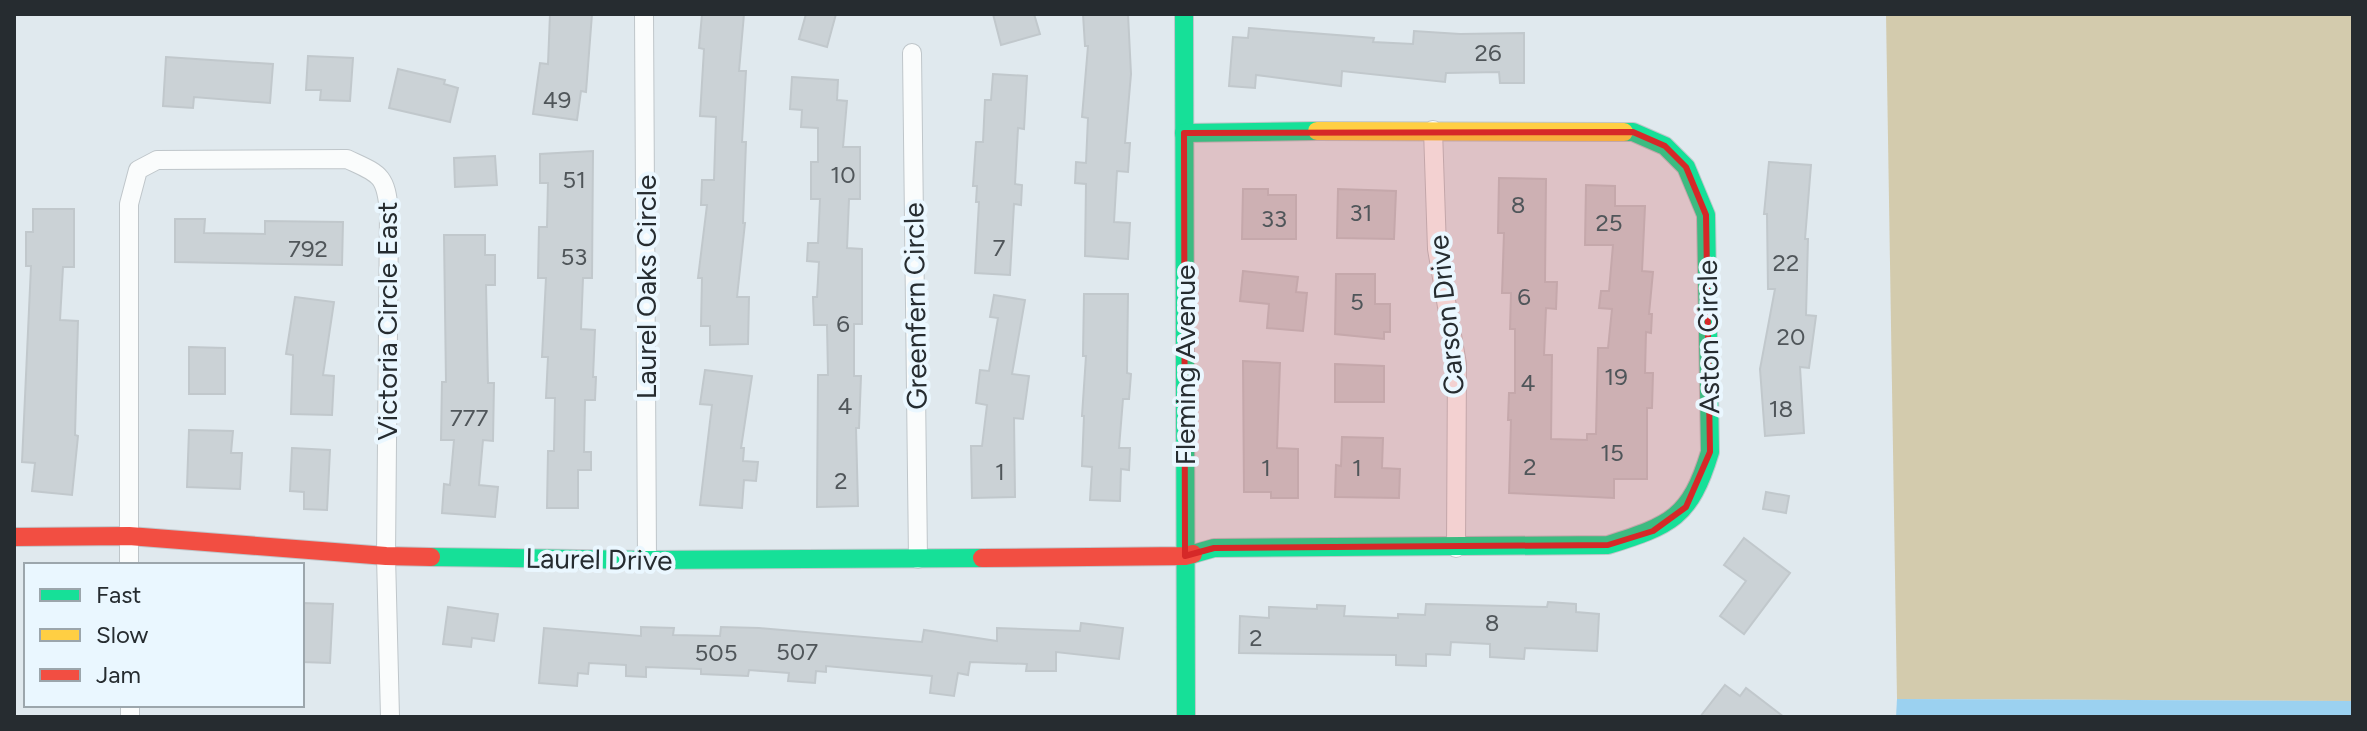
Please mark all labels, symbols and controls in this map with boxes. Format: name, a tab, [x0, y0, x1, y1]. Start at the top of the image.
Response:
house number: 26	[1475, 38, 1502, 67]
house number: 49	[543, 85, 571, 114]
house number: 10	[830, 160, 856, 189]
house number: 51	[562, 165, 586, 194]
street label: Laurel Oaks Circle	[629, 175, 663, 399]
house number: 8	[1511, 190, 1525, 219]
house number: 31	[1350, 198, 1372, 227]
street label: Victoria Circle East	[370, 201, 404, 441]
street label: Greenfern Circle	[896, 202, 934, 410]
house number: 33	[1261, 204, 1287, 233]
house number: 25	[1595, 208, 1623, 237]
house number: 7	[993, 233, 1006, 262]
street label: Carson Drive	[1421, 233, 1471, 397]
house number: 792	[288, 234, 328, 263]
house number: 53	[561, 242, 587, 271]
house number: 22	[1773, 248, 1799, 277]
street label: Aston Circle	[1690, 260, 1726, 414]
street label: Fleming Avenue	[1168, 265, 1202, 465]
house number: 6	[1517, 282, 1531, 311]
house number: 5	[1350, 287, 1364, 316]
house number: 6	[836, 309, 850, 338]
house number: 20	[1777, 322, 1805, 351]
house number: 19	[1604, 362, 1628, 391]
house number: 4	[1521, 368, 1536, 397]
house number: 4	[838, 391, 853, 420]
house number: 18	[1769, 394, 1793, 423]
house number: 777	[450, 403, 488, 432]
house number: 15	[1600, 438, 1624, 467]
house number: 2	[1523, 452, 1537, 481]
house number: 1	[1261, 453, 1271, 482]
house number: 1	[1352, 453, 1362, 482]
house number: 1	[995, 457, 1005, 486]
house number: 2	[834, 466, 848, 495]
street label: Laurel Drive	[525, 541, 673, 577]
legend	[24, 563, 304, 707]
text: Fast	[96, 580, 141, 609]
house number: 8	[1485, 608, 1499, 637]
text: Slow	[96, 620, 149, 649]
house number: 2	[1249, 623, 1263, 652]
house number: 507	[776, 637, 818, 666]
house number: 505	[695, 638, 737, 667]
text: Jam	[96, 660, 141, 689]

